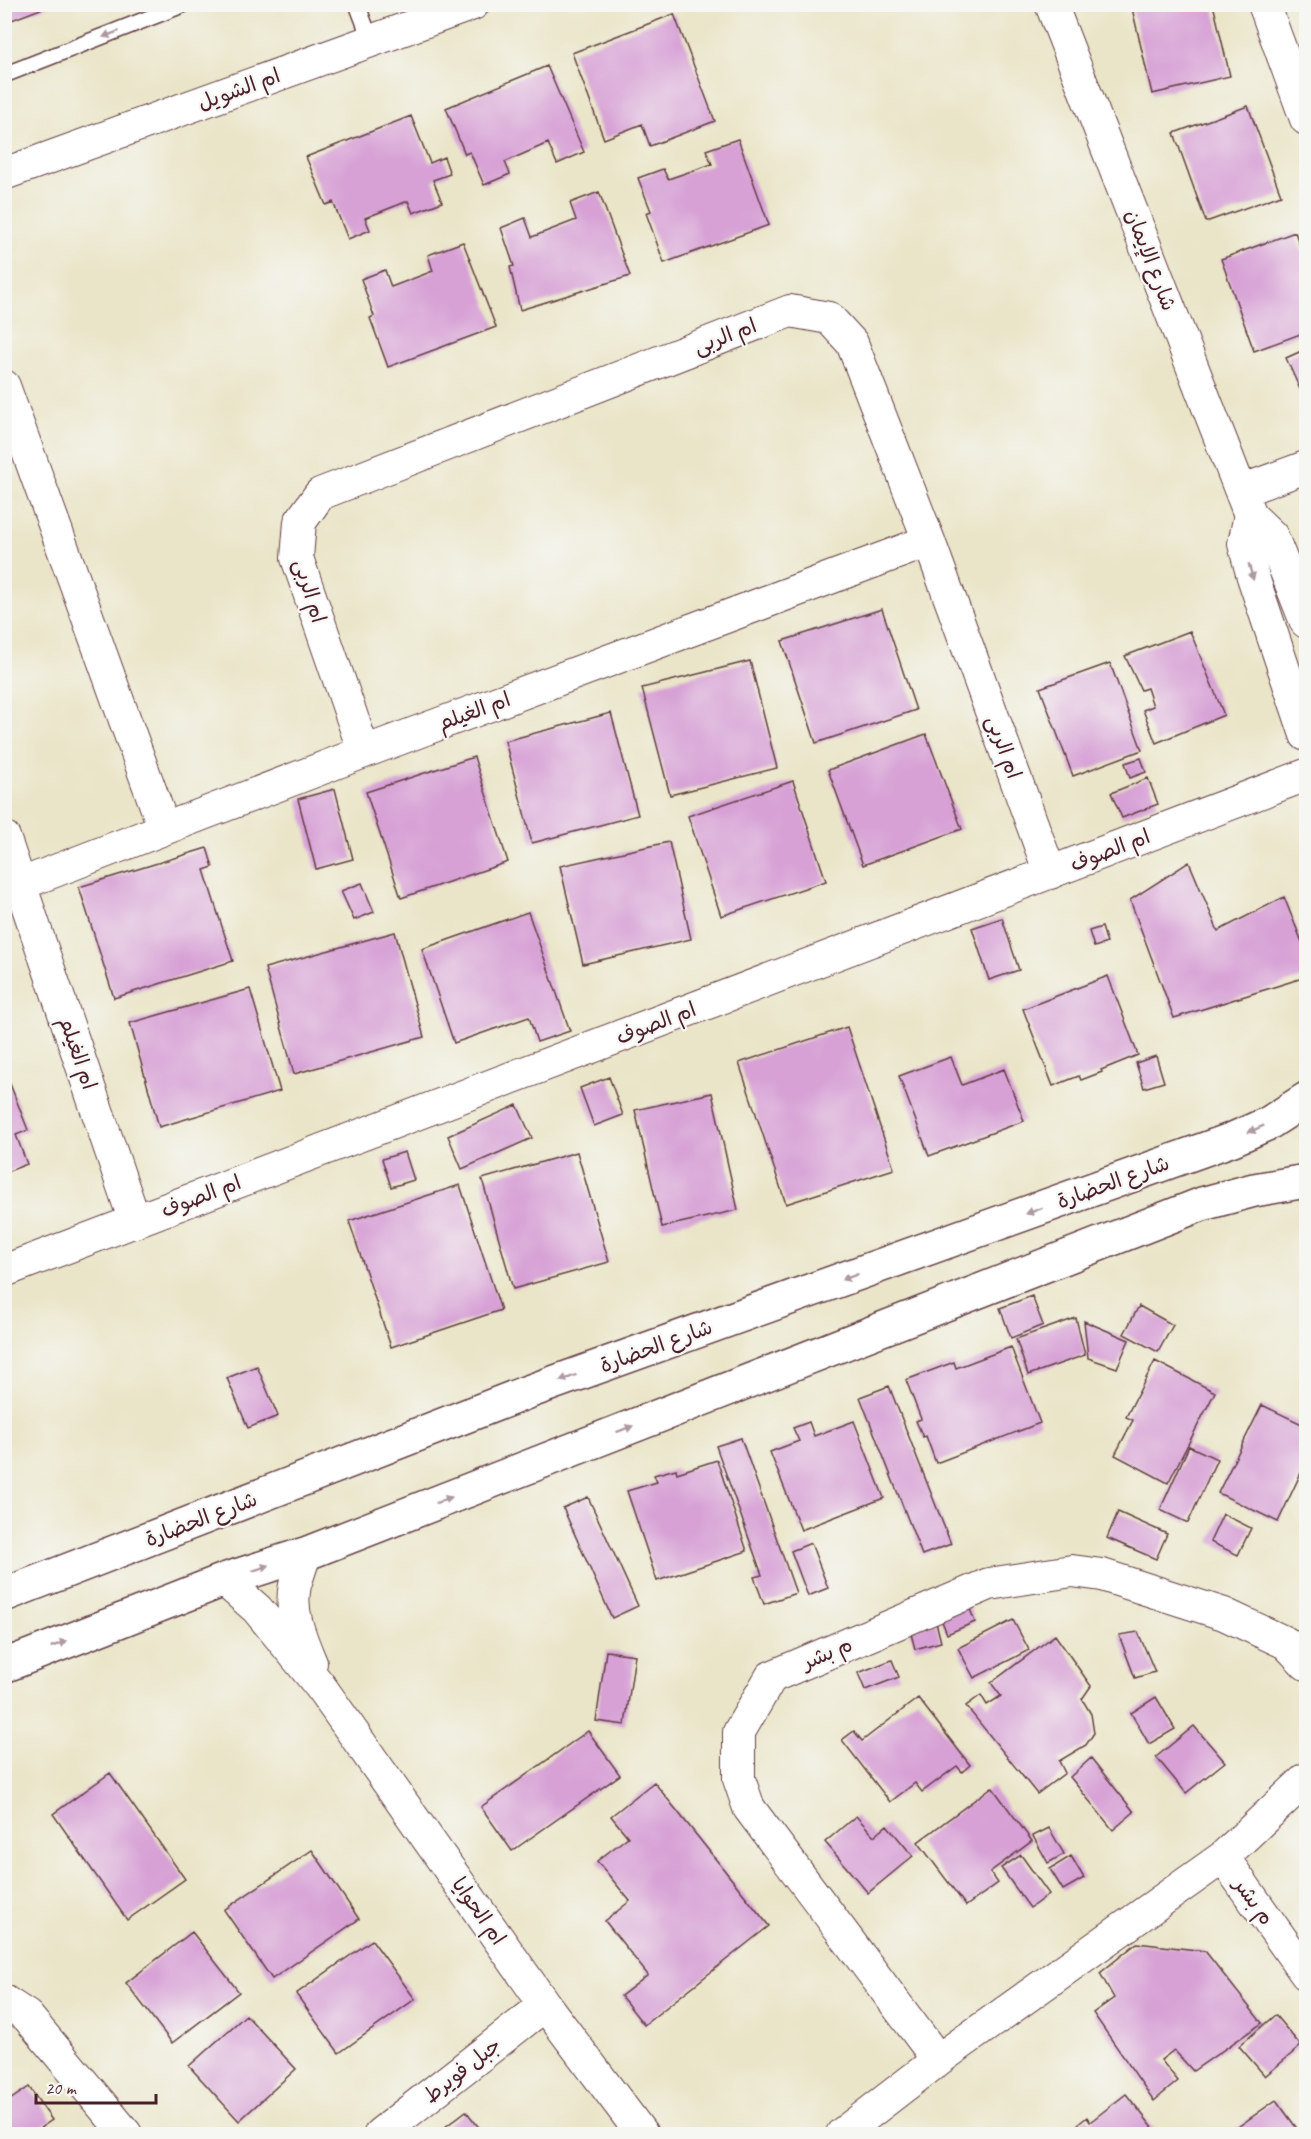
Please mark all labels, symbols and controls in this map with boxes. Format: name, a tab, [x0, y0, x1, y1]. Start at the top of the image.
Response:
one-way arrow	[102, 29, 120, 39]
street label: ام الشويل	[194, 62, 285, 119]
street label: شارع الإيمان	[1118, 206, 1182, 315]
street label: ام الربى	[690, 312, 761, 363]
street label: ام الربى	[285, 556, 332, 627]
one-way arrow	[1247, 563, 1256, 581]
street label: ام الغيلم	[434, 686, 515, 739]
street label: ام الربى	[978, 712, 1027, 783]
street label: ام الصوف	[1066, 823, 1155, 880]
street label: ام الصوف	[612, 996, 701, 1053]
street label: ام الغيلم	[51, 1013, 103, 1094]
one-way arrow	[1248, 1124, 1265, 1133]
street label: شارع الحضارة	[1053, 1150, 1174, 1216]
street label: ام الصوف	[157, 1169, 246, 1226]
one-way arrow	[1025, 1206, 1043, 1216]
one-way arrow	[841, 1272, 859, 1282]
street label: شارع الحضارة	[596, 1314, 717, 1380]
one-way arrow	[559, 1374, 577, 1384]
one-way arrow	[617, 1424, 635, 1434]
street label: شارع الحضارة	[141, 1486, 261, 1554]
one-way arrow	[435, 1495, 453, 1505]
one-way arrow	[252, 1563, 270, 1572]
street label: م بشر	[796, 1631, 857, 1679]
one-way arrow	[50, 1639, 68, 1649]
street label: م بشر	[1224, 1871, 1280, 1932]
street label: ام الحوايا	[444, 1872, 512, 1952]
street label: جبل فويرط	[418, 2032, 506, 2108]
scale bar	[36, 2067, 156, 2105]
text: 20 m	[45, 2077, 78, 2099]

